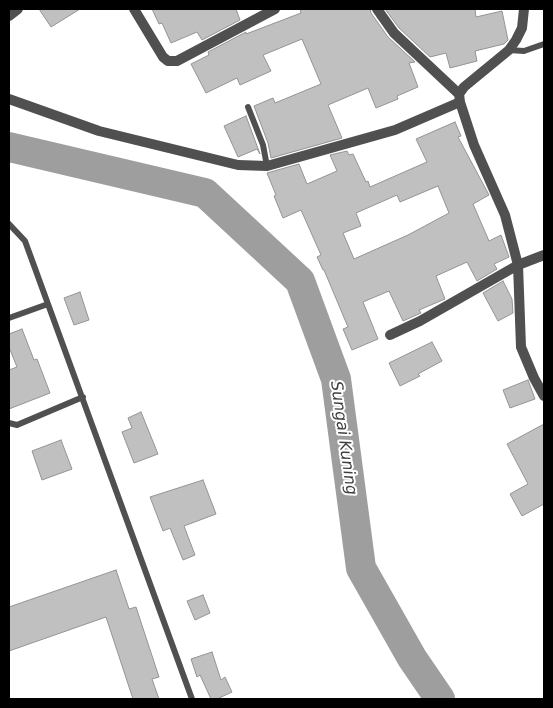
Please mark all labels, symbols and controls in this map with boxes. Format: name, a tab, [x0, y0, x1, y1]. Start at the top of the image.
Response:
water label: Sungai Kuning	[325, 380, 361, 496]

